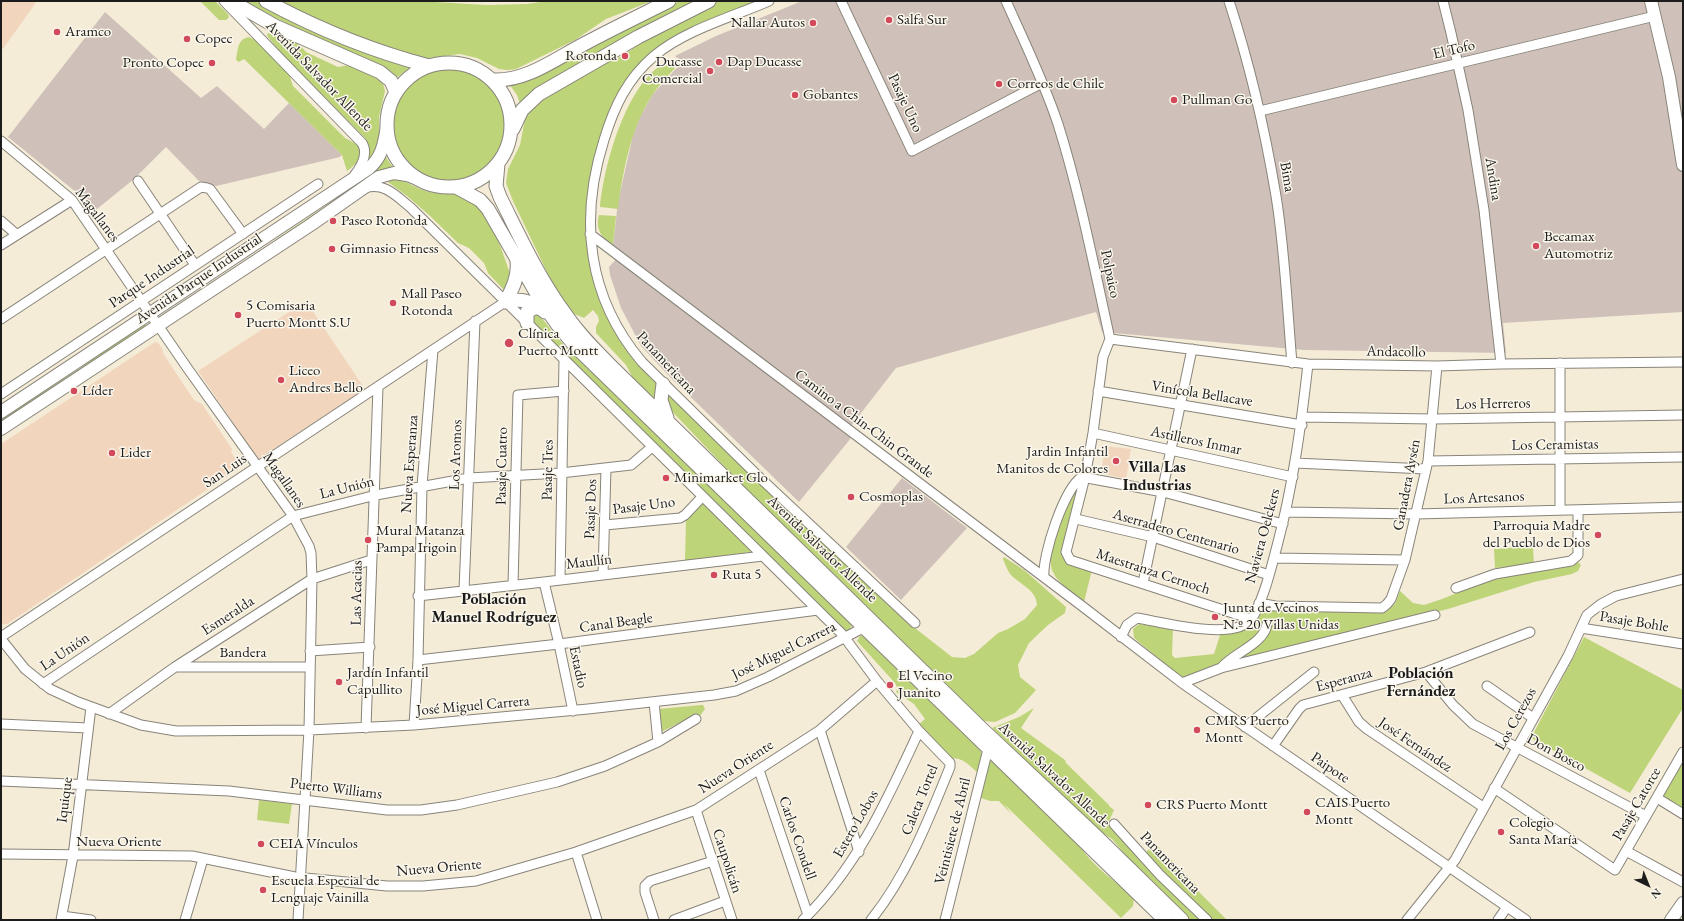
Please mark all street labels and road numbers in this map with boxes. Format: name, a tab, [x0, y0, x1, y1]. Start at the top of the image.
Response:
street label: Avenida Salvador Allende	[262, 17, 376, 135]
street label: El Tofo	[1431, 36, 1477, 64]
street label: Pasaje Uno	[884, 71, 926, 135]
street label: Andina	[1481, 156, 1505, 202]
street label: Bima	[1276, 161, 1298, 193]
street label: Magallanes	[71, 184, 123, 246]
street label: Avenida Parque Industrial	[132, 230, 266, 328]
street label: Parque Industrial	[106, 242, 198, 312]
street label: Polpaico	[1096, 248, 1124, 300]
street label: Panamericana	[632, 328, 700, 398]
street label: Andacollo	[1366, 342, 1426, 362]
street label: Camino a Chin-Chin Grande	[791, 366, 937, 482]
street label: Vinícola Bellacave	[1150, 377, 1254, 411]
street label: Los Herreros	[1455, 394, 1531, 414]
street label: Nueva Esperanza	[398, 414, 422, 514]
street label: Los Aromos	[446, 419, 466, 491]
street label: Astilleros Inmar	[1149, 423, 1243, 459]
street label: Pasaje Cuatro	[492, 427, 512, 505]
street label: Los Ceramistas	[1511, 435, 1599, 455]
street label: Ganadera Aysén	[1389, 438, 1425, 532]
street label: Pasaje Tres	[538, 440, 558, 500]
street label: Magallanes	[258, 449, 310, 511]
street label: San Luis	[200, 450, 250, 492]
street label: La Unión	[318, 473, 376, 503]
street label: Pasaje Dos	[581, 479, 601, 539]
street label: Naviera Oelckers	[1242, 487, 1284, 585]
street label: Los Artesanos	[1443, 488, 1525, 508]
street label: Avenida Salvador Allende	[763, 492, 881, 606]
street label: Pasaje Uno	[612, 493, 676, 519]
street label: Aserradero Centenario	[1111, 505, 1241, 559]
street label: Maestranza Cernoch	[1094, 545, 1212, 599]
street label: Maullín	[565, 550, 613, 574]
street label: Las Acacias	[347, 560, 367, 626]
street label: Esmeralda	[198, 592, 258, 640]
street label: Pasaje Bohle	[1598, 608, 1670, 636]
street label: Canal Beagle	[578, 609, 654, 637]
street label: José Miguel Carrera	[729, 618, 839, 684]
street label: La Unión	[37, 629, 93, 675]
street label: Bandera	[219, 644, 267, 662]
street label: Estadio	[565, 644, 591, 690]
street label: Esperanza	[1314, 664, 1374, 696]
street label: Los Cerezos	[1491, 684, 1541, 754]
street label: José Miguel Carrera	[416, 692, 530, 720]
street label: José Fernández	[1375, 714, 1455, 776]
street label: Avenida Salvador Allende	[994, 719, 1114, 831]
street label: Don Bosco	[1524, 730, 1588, 776]
street label: Nueva Oriente	[695, 736, 777, 798]
street label: Paipote	[1307, 749, 1353, 787]
street label: Caleta Tortel	[898, 762, 942, 838]
street label: Pasaje Catorce	[1609, 764, 1665, 844]
street label: Puerto Williams	[289, 774, 383, 804]
street label: Iquique	[53, 776, 77, 824]
street label: Veintisiete de Abril	[931, 776, 975, 886]
street label: Estero Lobos	[829, 787, 883, 861]
street label: Carlos Condell	[774, 794, 820, 882]
street label: Caupolicán	[708, 827, 746, 895]
street label: Panamericana	[1136, 828, 1204, 898]
street label: Nueva Oriente	[76, 833, 162, 851]
street label: Nueva Oriente	[396, 855, 482, 881]

